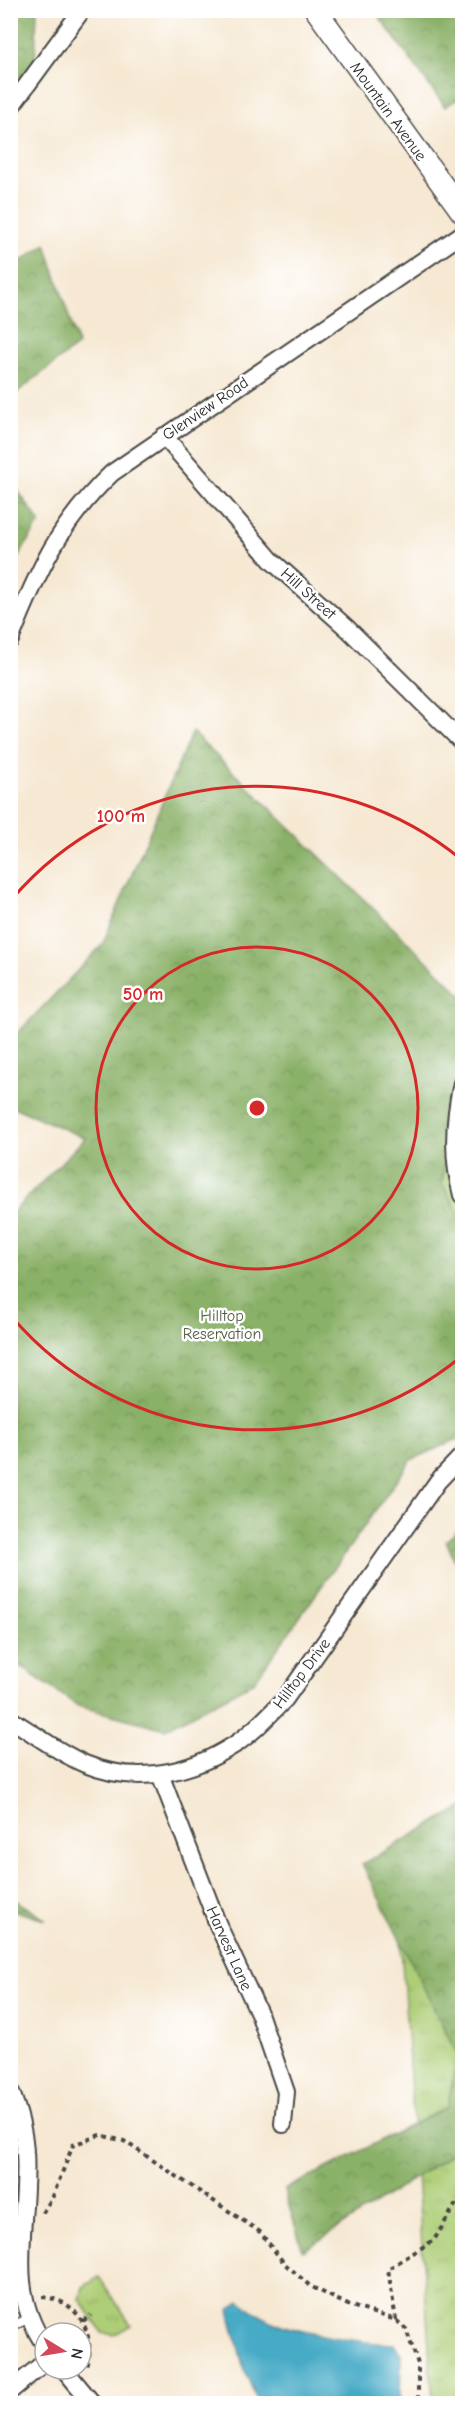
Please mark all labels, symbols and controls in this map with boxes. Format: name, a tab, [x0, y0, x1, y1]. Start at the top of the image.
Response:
street label: Mountain Avenue	[346, 59, 430, 165]
street label: Glenview Road	[159, 374, 252, 444]
street label: Hill Street	[277, 564, 340, 623]
text: 100 m	[97, 806, 145, 827]
text: 50 m	[123, 984, 163, 1005]
centre of rings	[247, 1098, 267, 1118]
park label: Hilltop Reservation	[183, 1307, 261, 1343]
street label: Hilltop Drive	[270, 1635, 334, 1712]
street label: Harvest Lane	[203, 1904, 256, 1993]
north arrow	[33, 2321, 93, 2381]
text: N	[67, 2347, 87, 2361]

